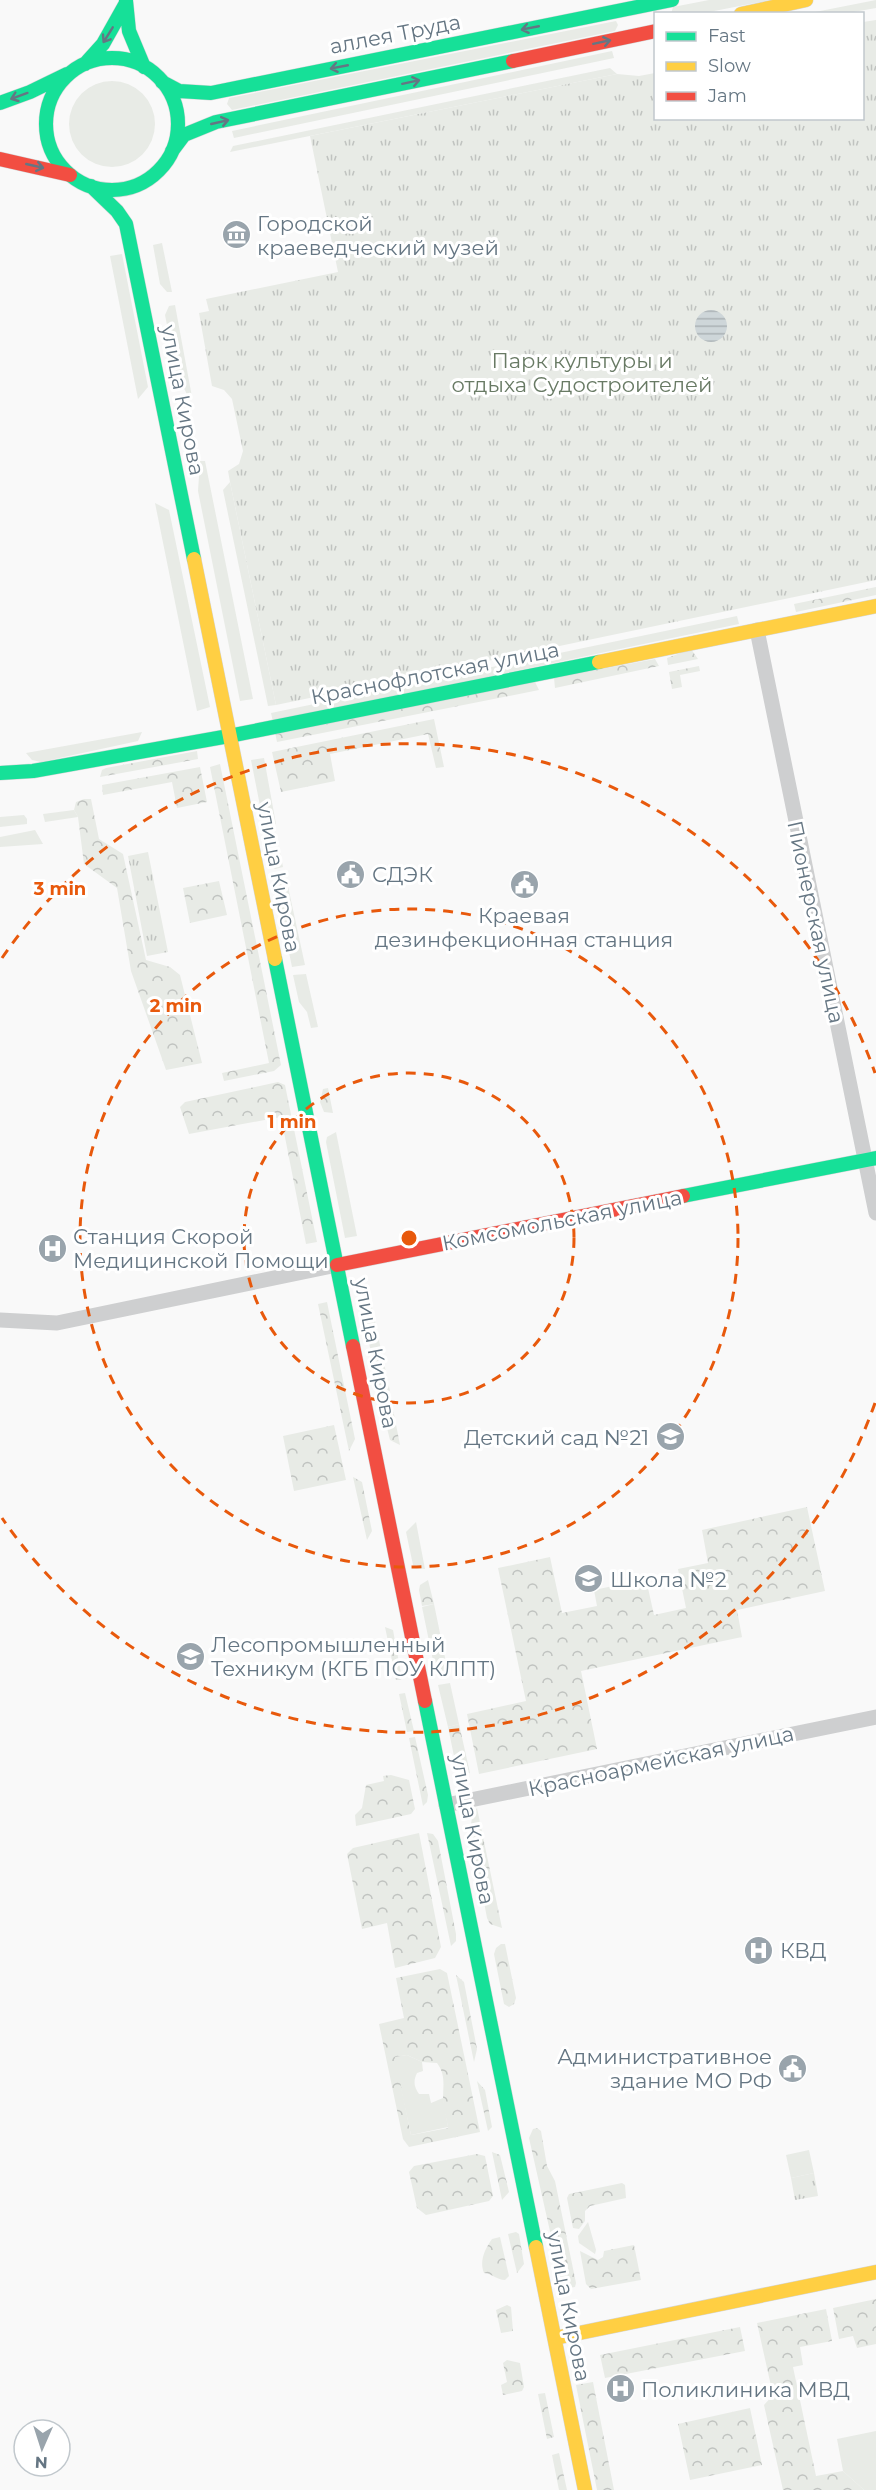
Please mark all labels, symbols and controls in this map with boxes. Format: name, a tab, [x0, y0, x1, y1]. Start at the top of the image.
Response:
street label: аллея Труда	[327, 9, 463, 59]
legend	[654, 12, 864, 120]
one-way arrow	[521, 23, 541, 34]
text: Fast	[708, 25, 746, 47]
one-way arrow	[101, 26, 113, 43]
one-way arrow	[593, 36, 612, 48]
text: Slow	[708, 55, 751, 77]
one-way arrow	[330, 62, 349, 73]
one-way arrow	[401, 76, 421, 87]
text: Jam	[707, 85, 747, 107]
one-way arrow	[10, 91, 29, 102]
one-way arrow	[211, 115, 230, 127]
one-way arrow	[25, 161, 44, 173]
place label: Городской краеведческий музей	[257, 211, 499, 260]
museum icon: Городской краеведческий музей	[220, 219, 252, 251]
street label: улица Кирова	[156, 322, 210, 477]
park label: Парк культуры и отдыха Судостроителей	[452, 348, 712, 397]
street label: Краснофлотская улица	[309, 637, 561, 709]
street label: улица Кирова	[252, 799, 306, 954]
street label: Пионерская улица	[782, 818, 850, 1026]
public building icon: СДЭК	[335, 858, 367, 890]
place label: СДЭК	[372, 862, 433, 887]
public building icon: Краевая дезинфекционная станция	[508, 868, 540, 900]
text: 3 min	[33, 878, 86, 900]
place label: Краевая дезинфекционная станция	[375, 903, 673, 952]
text: 2 min	[150, 995, 202, 1017]
text: 1 min	[268, 1111, 316, 1133]
street label: Комсомольская улица	[440, 1184, 684, 1256]
place label: Станция Скорой Медицинской Помощи	[73, 1224, 329, 1273]
centre of rings	[399, 1228, 419, 1248]
hospital icon: Станция Скорой Медицинской Помощи	[36, 1232, 68, 1264]
street label: улица Кирова	[349, 1275, 403, 1430]
school or university icon: Детский сад №21	[654, 1421, 686, 1453]
place label: Детский сад №21	[464, 1425, 649, 1450]
school or university icon: Школа №2	[573, 1563, 605, 1595]
place label: Школа №2	[610, 1567, 727, 1592]
place label: Лесопромышленный Техникум (КГБ ПОУ КЛПТ)	[211, 1632, 496, 1681]
school or university icon: Лесопромышленный Техникум (КГБ ПОУ КЛПТ)	[174, 1640, 206, 1672]
street label: Красноармейская улица	[526, 1721, 796, 1801]
street label: улица Кирова	[446, 1751, 500, 1906]
hospital icon: КВД	[743, 1934, 775, 1966]
place label: КВД	[780, 1938, 827, 1963]
place label: Административное здание МО РФ	[557, 2044, 772, 2093]
public building icon: Административное здание МО РФ	[777, 2052, 809, 2084]
street label: улица Кирова	[542, 2228, 596, 2383]
hospital icon: Поликлиника МВД	[604, 2373, 636, 2405]
place label: Поликлиника МВД	[641, 2377, 850, 2402]
north arrow	[12, 2418, 72, 2478]
text: N	[34, 2453, 48, 2472]

